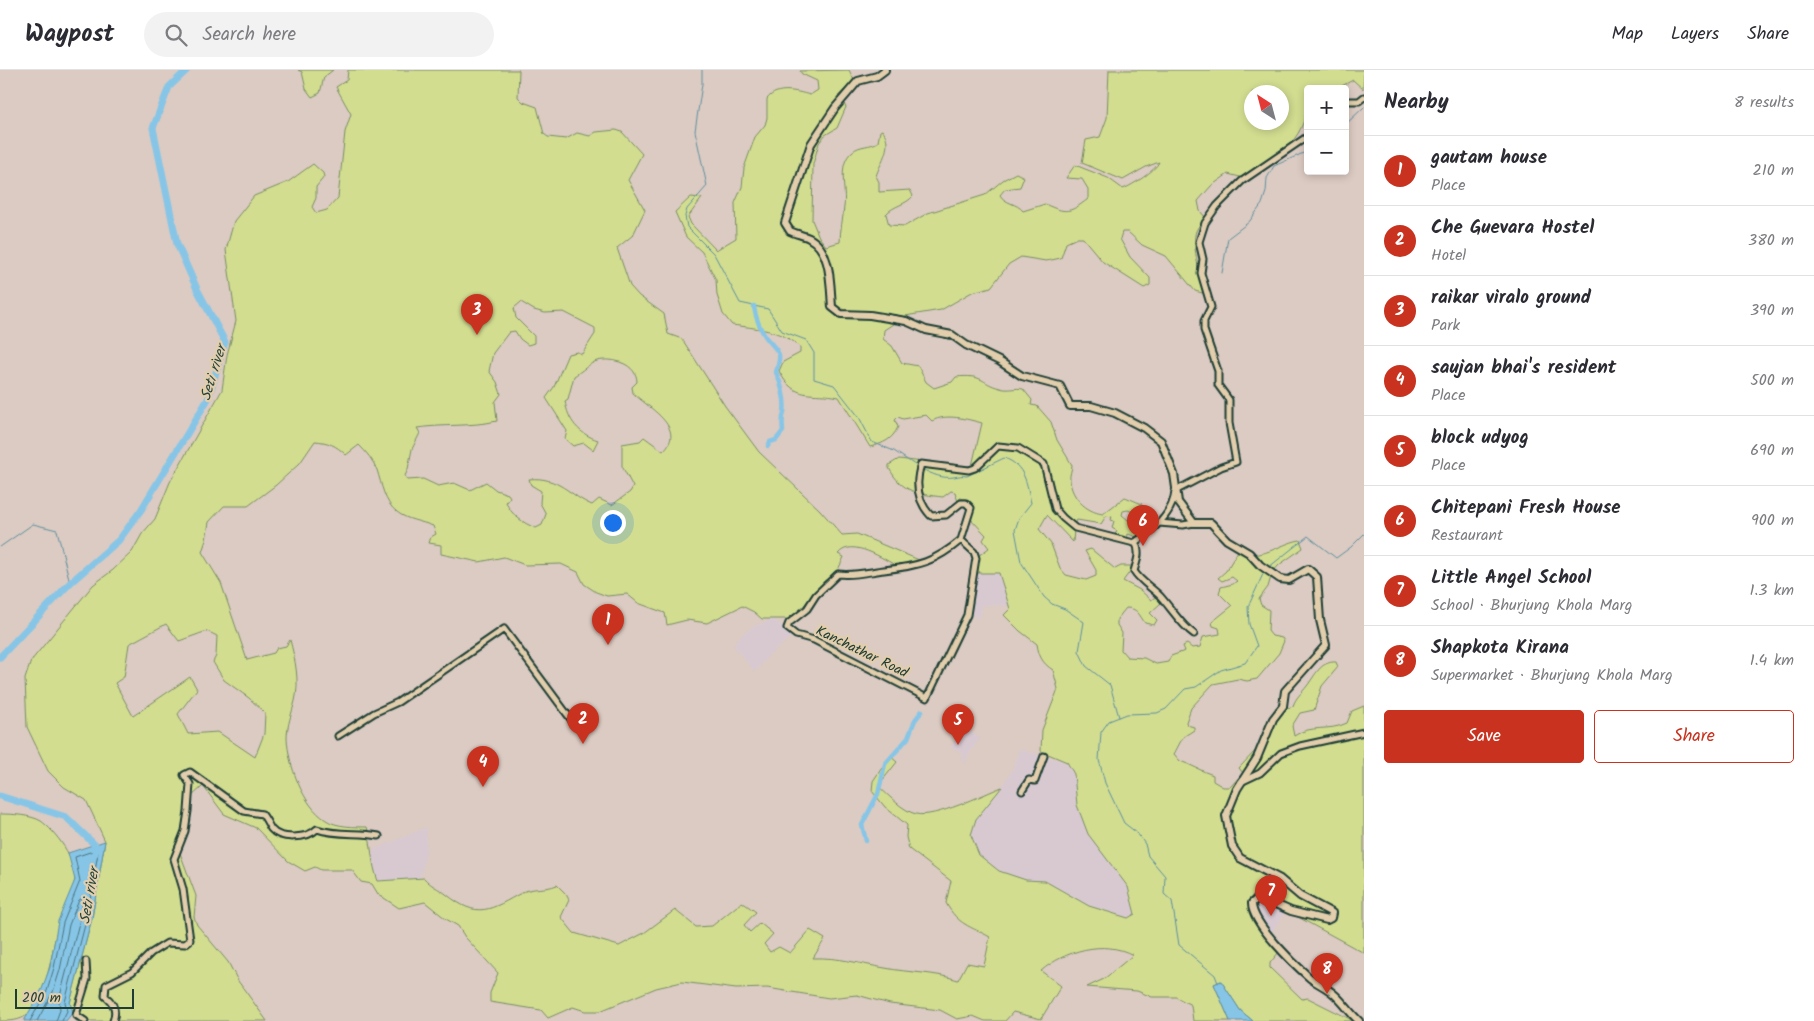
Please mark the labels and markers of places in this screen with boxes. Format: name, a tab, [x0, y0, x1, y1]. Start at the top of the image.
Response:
pin: 3	[461, 294, 493, 335]
pin: 6	[1127, 505, 1159, 546]
pin: 1	[592, 604, 624, 645]
pin: 2	[567, 703, 599, 744]
pin: 5	[942, 704, 974, 745]
pin: 4	[467, 746, 499, 787]
pin: 7	[1255, 875, 1287, 916]
pin: 8	[1311, 953, 1343, 994]

